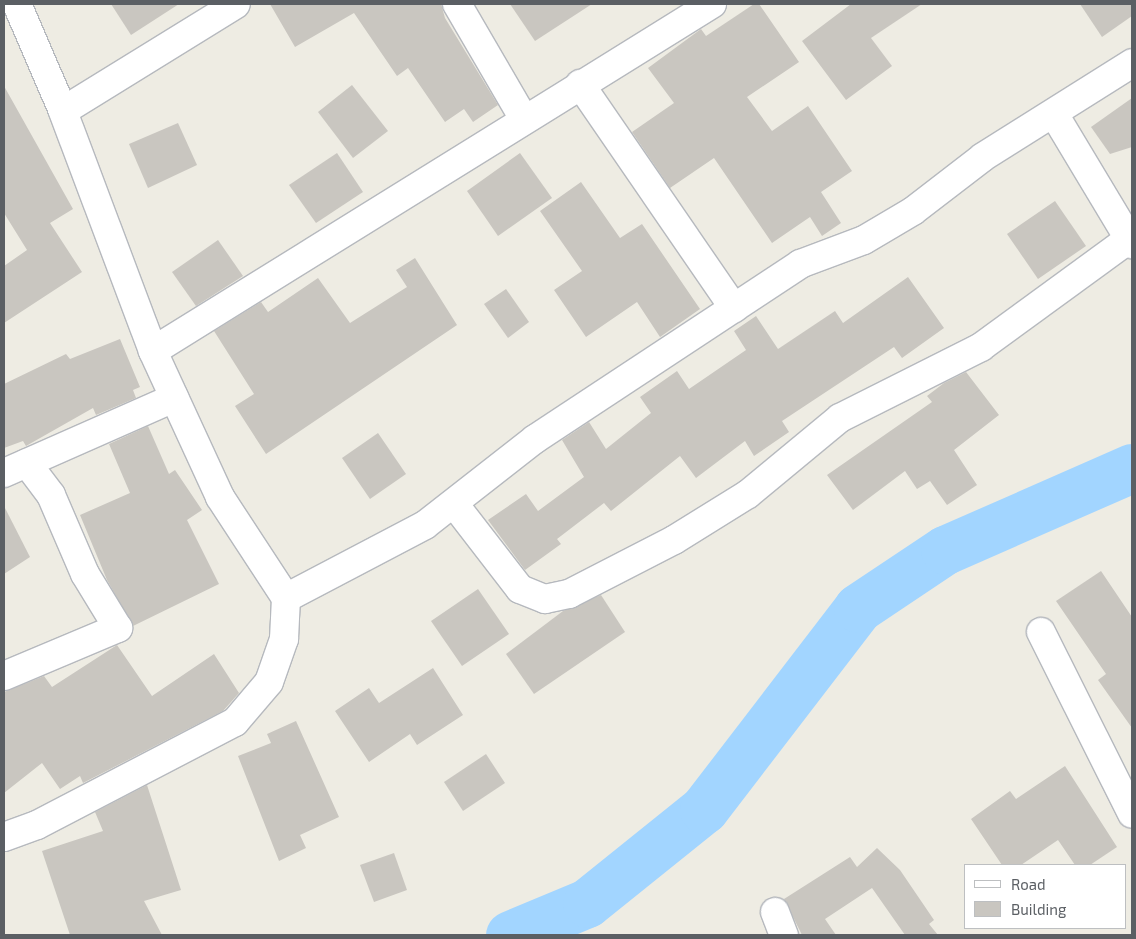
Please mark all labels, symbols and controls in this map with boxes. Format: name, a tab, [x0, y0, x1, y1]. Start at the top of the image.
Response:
legend	[964, 864, 1126, 929]
text: Road	[1011, 875, 1046, 893]
text: Building	[1011, 900, 1066, 918]

